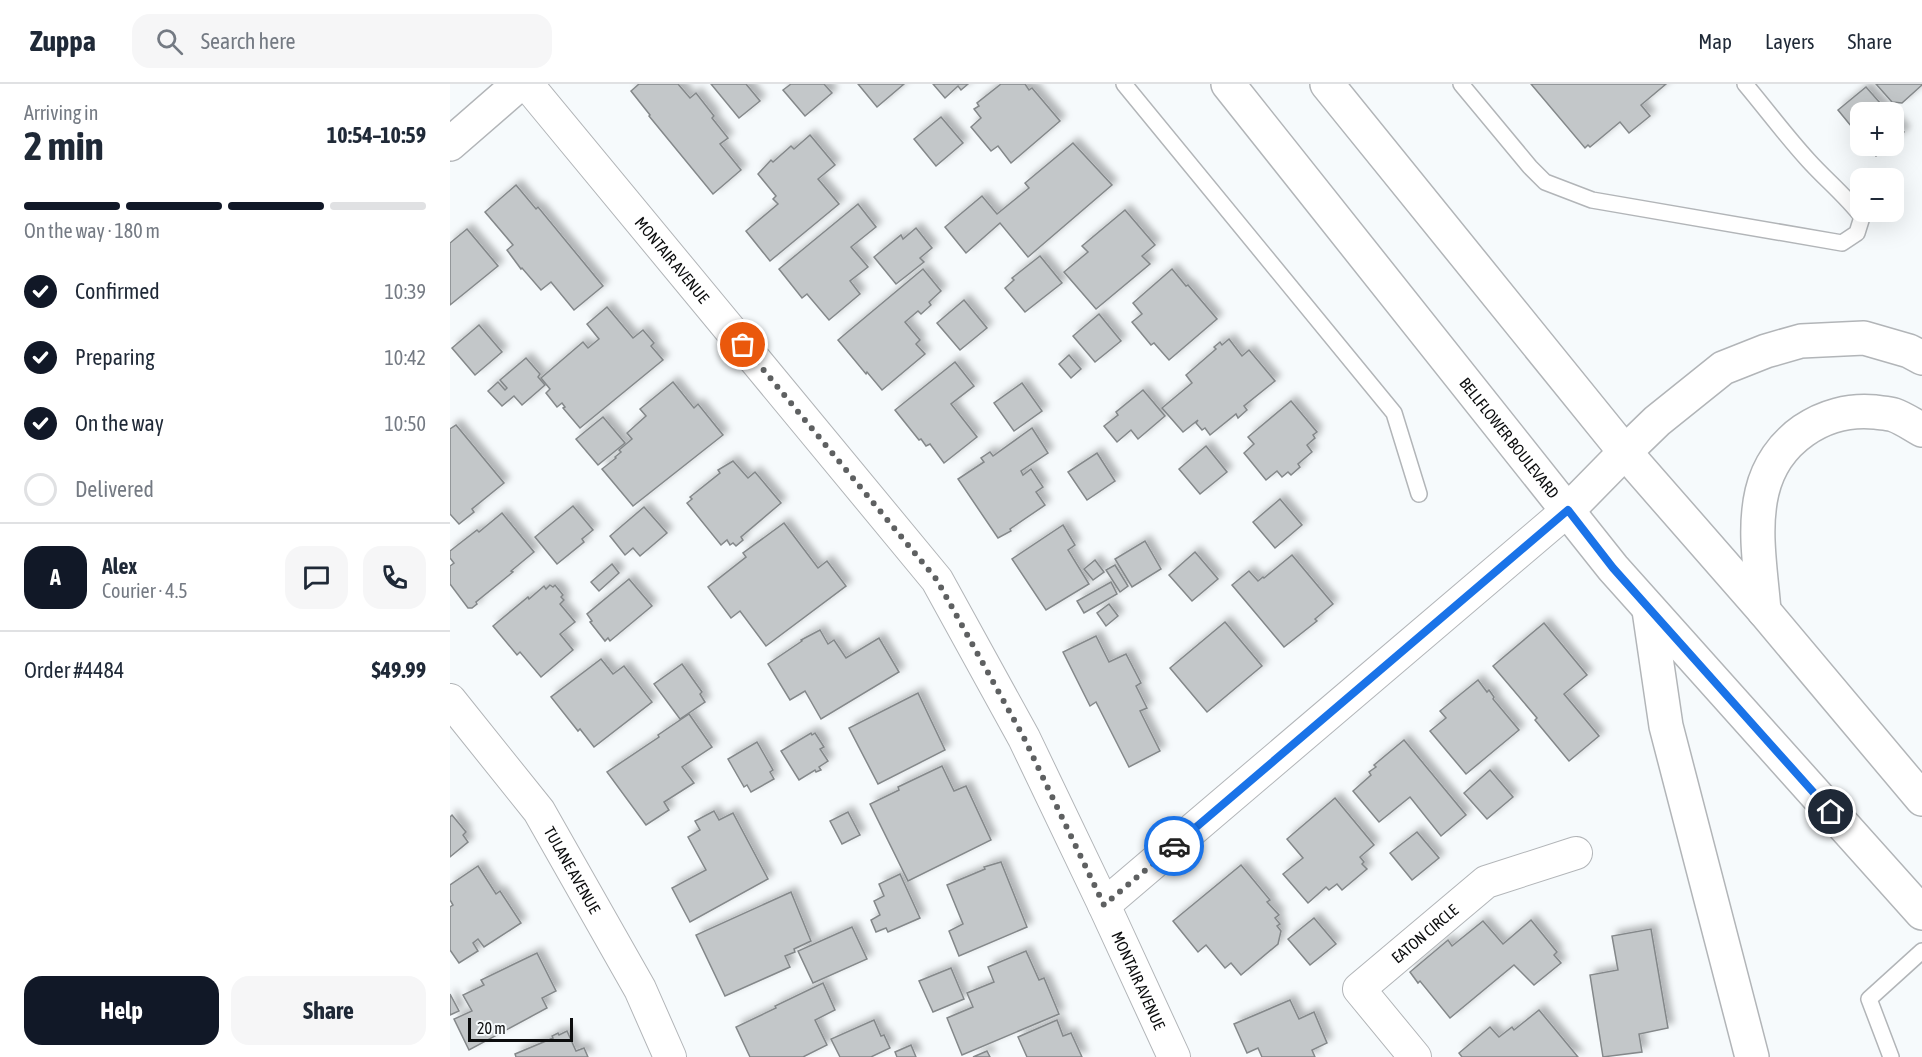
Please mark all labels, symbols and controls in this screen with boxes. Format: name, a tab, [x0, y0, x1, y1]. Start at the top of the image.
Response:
search box	[132, 14, 552, 68]
text: Zuppa	[30, 25, 96, 57]
icon: search	[153, 25, 186, 58]
text: Search here	[201, 28, 296, 54]
text: Map	[1698, 29, 1732, 53]
text: Layers	[1765, 29, 1815, 53]
text: Share	[1848, 29, 1892, 53]
text: Arriving in	[24, 101, 98, 124]
map controls	[1850, 102, 1904, 222]
button: +	[1850, 102, 1904, 156]
text: 10:54–10:59	[327, 122, 426, 148]
text: 2 min	[24, 124, 104, 168]
button: −	[1850, 168, 1904, 222]
street label: MONTAIR AVENUE	[632, 213, 713, 306]
text: On the way · 180 m	[24, 219, 160, 242]
icon: check	[24, 275, 57, 308]
text: Confirmed	[75, 278, 160, 304]
text: 10:39	[384, 280, 426, 303]
pin	[717, 319, 768, 370]
icon: bag	[726, 328, 759, 361]
icon: check	[24, 341, 57, 374]
text: Preparing	[75, 344, 155, 370]
text: 10:42	[384, 346, 426, 369]
street label: BELLFLOWER BOULEVARD	[1456, 374, 1563, 502]
icon: check	[24, 407, 57, 440]
text: On the way	[75, 410, 164, 436]
text: 10:50	[384, 412, 426, 435]
text: Delivered	[75, 476, 154, 502]
button: chat	[285, 546, 348, 609]
button: phone	[363, 546, 426, 609]
text: Alex	[102, 553, 137, 579]
text: A	[50, 564, 61, 590]
text: Courier · 4.5	[102, 579, 188, 602]
text: Order #4484	[24, 657, 124, 683]
text: $49.99	[371, 657, 426, 683]
pin	[1805, 786, 1856, 837]
icon: home	[1814, 795, 1847, 828]
courier	[1144, 816, 1204, 876]
street label: TULANE AVENUE	[541, 823, 604, 917]
icon: car	[1158, 830, 1191, 863]
street label: EATON CIRCLE	[1388, 901, 1462, 967]
street label: MONTAIR AVENUE	[1108, 928, 1169, 1032]
button: Help	[24, 976, 219, 1045]
button: Share	[231, 976, 426, 1045]
scale bar	[468, 1015, 573, 1042]
text: 20 m	[477, 1019, 506, 1037]

